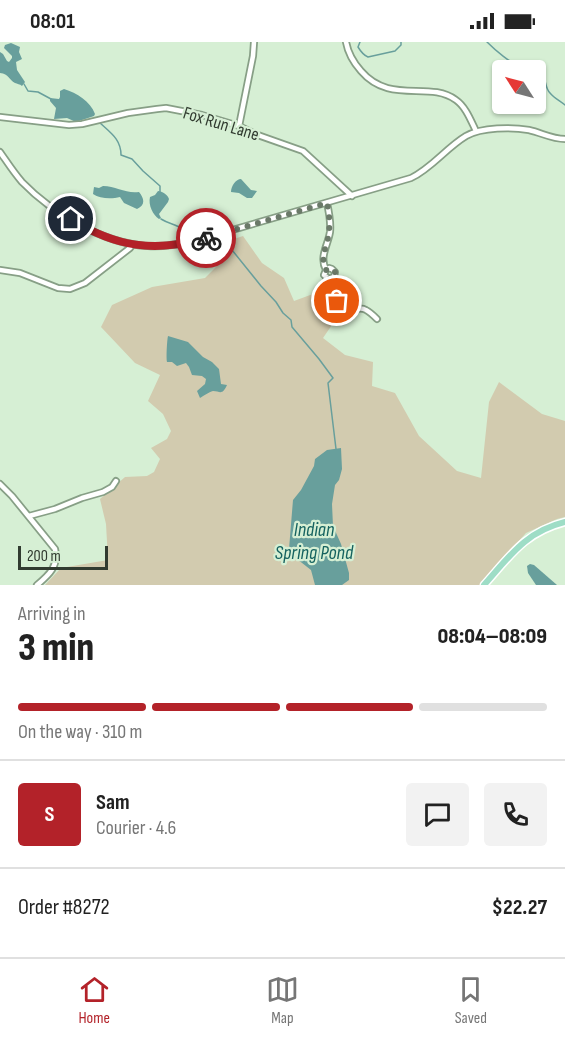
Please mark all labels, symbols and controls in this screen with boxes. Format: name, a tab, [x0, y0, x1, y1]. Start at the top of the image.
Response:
text: 08:01	[30, 8, 75, 35]
north arrow	[492, 60, 546, 114]
map controls	[492, 60, 546, 114]
street label: Fox Run Lane	[180, 102, 262, 146]
pin	[45, 193, 96, 244]
icon: home	[54, 202, 87, 235]
courier	[176, 208, 236, 268]
icon: bike	[190, 222, 223, 255]
pin	[311, 275, 362, 326]
icon: bag	[320, 284, 353, 317]
water label: Indian Spring Pond	[275, 518, 354, 565]
scale bar	[18, 543, 108, 570]
text: 200 m	[27, 547, 61, 566]
text: Arriving in	[18, 602, 86, 626]
text: 08:04–08:09	[437, 623, 547, 650]
text: 3 min	[18, 625, 94, 672]
text: On the way · 310 m	[18, 720, 142, 744]
button: chat	[406, 783, 469, 846]
button: phone	[484, 783, 547, 846]
text: Sam	[96, 789, 130, 816]
text: S	[45, 801, 54, 828]
text: Courier · 4.6	[96, 816, 176, 840]
text: Order #8272	[18, 894, 110, 921]
text: $22.27	[492, 894, 547, 921]
tab: Home	[78, 973, 111, 1028]
tab: Map	[266, 973, 299, 1028]
tab: Saved	[454, 973, 487, 1028]

